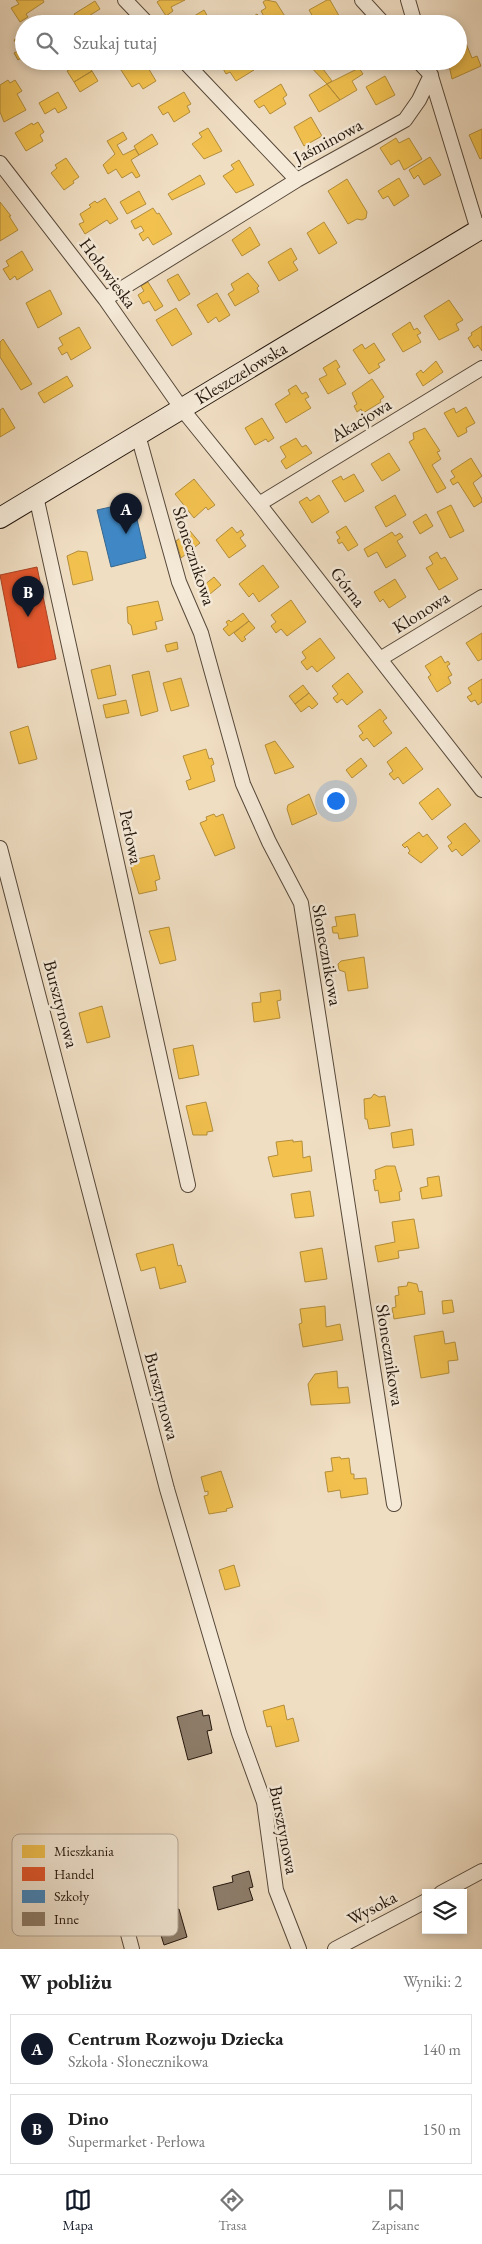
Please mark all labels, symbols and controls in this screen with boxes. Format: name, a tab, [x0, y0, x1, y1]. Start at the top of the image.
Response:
search box	[15, 15, 467, 70]
icon: search	[33, 29, 61, 57]
text: Szukaj tutaj	[73, 30, 157, 55]
street label: Jaśminowa	[288, 112, 367, 169]
street label: Hołowieska	[75, 233, 143, 313]
street label: Kleszczelowska	[190, 336, 292, 409]
street label: Akacjowa	[325, 392, 396, 447]
pin: A	[110, 493, 142, 534]
street label: Słonecznikowa	[168, 504, 222, 609]
street label: Górna	[326, 562, 372, 612]
pin: B	[12, 576, 44, 617]
street label: Klonowa	[388, 585, 454, 638]
your location	[323, 788, 349, 814]
street label: Perłowa	[115, 808, 149, 867]
street label: Słonecznikowa	[307, 902, 348, 1008]
street label: Bursztynowa	[39, 958, 84, 1051]
street label: Słonecznikowa	[371, 1302, 410, 1408]
street label: Bursztynowa	[140, 1350, 185, 1443]
street label: Bursztynowa	[265, 1784, 304, 1877]
legend	[12, 1834, 178, 1936]
text: Mieszkania	[54, 1842, 114, 1860]
text: Handel	[54, 1865, 95, 1883]
street label: Wysoka	[343, 1885, 401, 1930]
text: Szkoły	[54, 1887, 90, 1905]
map controls	[422, 1889, 467, 1934]
button: layers	[422, 1889, 467, 1934]
text: Inne	[54, 1910, 80, 1928]
text: W pobliżu	[20, 1968, 112, 1995]
text: Wyniki: 2	[403, 1971, 462, 1992]
text: Centrum Rozwoju Dziecka	[68, 2026, 284, 2051]
text: A	[31, 2039, 43, 2060]
text: 140 m	[422, 2039, 461, 2060]
text: Szkoła · Słonecznikowa	[68, 2051, 208, 2072]
text: Dino	[68, 2106, 108, 2131]
text: B	[32, 2119, 42, 2140]
text: 150 m	[422, 2119, 461, 2140]
text: Supermarket · Perłowa	[68, 2131, 205, 2152]
tab: Mapa	[63, 2186, 93, 2234]
tab: Trasa	[218, 2186, 247, 2234]
tab: Zapisane	[372, 2186, 419, 2234]

